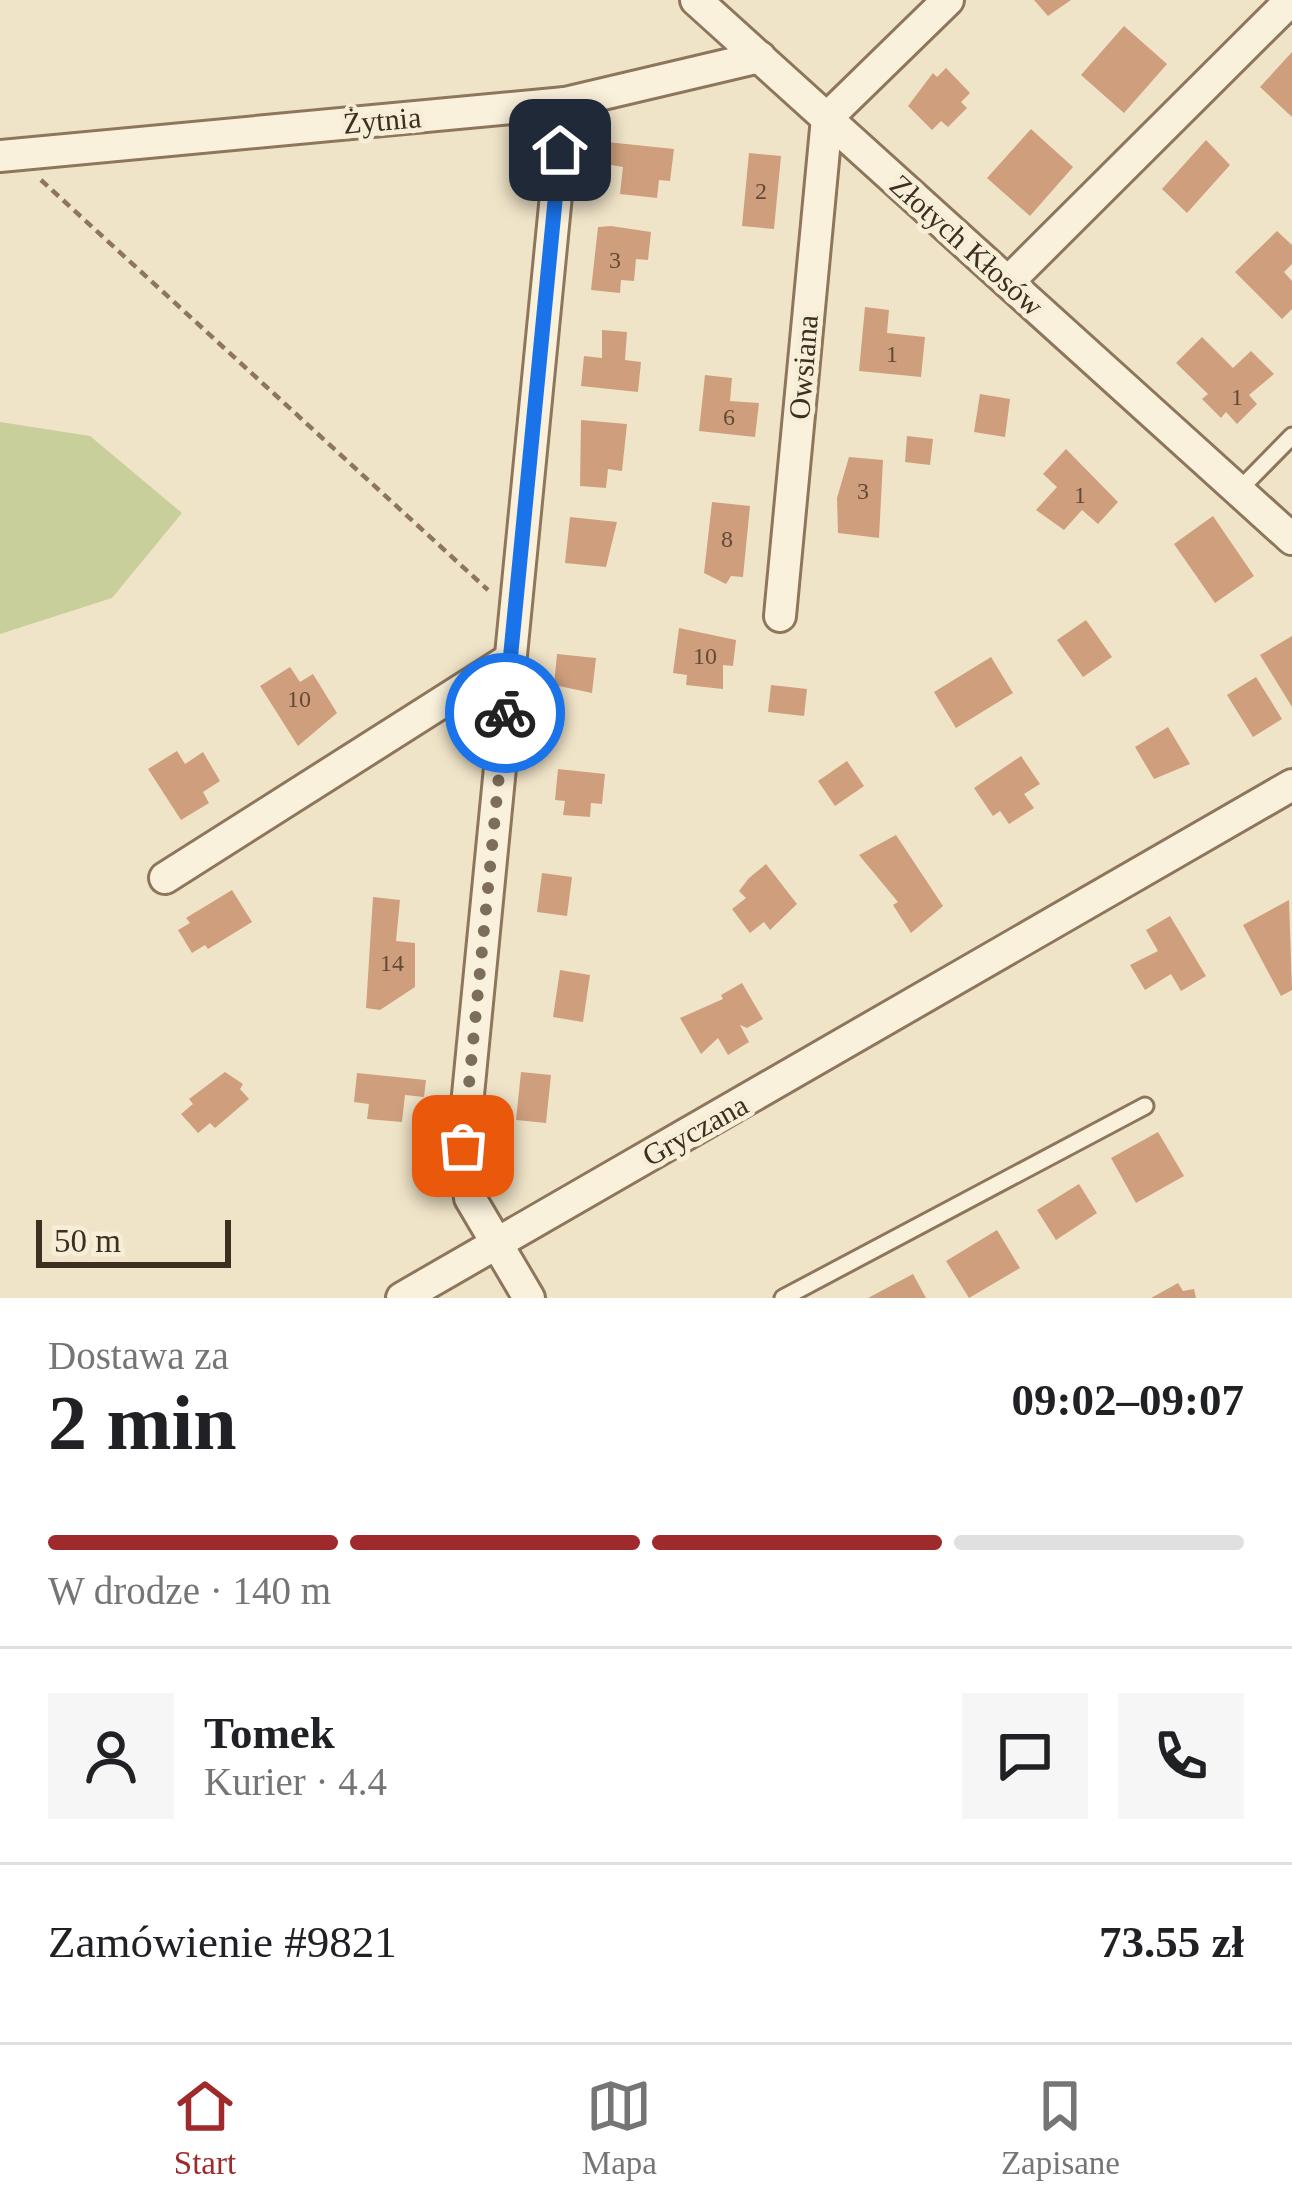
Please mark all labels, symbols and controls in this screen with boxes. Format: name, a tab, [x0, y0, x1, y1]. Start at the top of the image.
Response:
pin	[509, 99, 611, 201]
street label: Żytnia	[342, 100, 422, 140]
icon: home	[527, 117, 593, 183]
street label: Złotych Kłosów	[884, 168, 1050, 322]
house number: 2	[755, 178, 767, 204]
house number: 3	[609, 247, 621, 273]
street label: Owsiana	[782, 313, 824, 421]
house number: 1	[886, 341, 898, 367]
house number: 1	[1231, 384, 1243, 410]
house number: 6	[723, 404, 735, 430]
house number: 3	[857, 478, 869, 504]
house number: 1	[1074, 482, 1086, 508]
house number: 8	[721, 526, 733, 552]
house number: 10	[693, 643, 717, 669]
courier	[445, 653, 565, 773]
icon: bike	[472, 680, 538, 746]
house number: 10	[287, 686, 311, 712]
house number: 14	[380, 950, 404, 976]
street label: Gryczana	[637, 1088, 753, 1172]
pin	[412, 1095, 514, 1197]
icon: bag	[430, 1113, 496, 1179]
scale bar	[36, 1214, 231, 1267]
text: 50 m	[54, 1223, 121, 1259]
text: Dostawa za	[48, 1334, 229, 1377]
text: 09:02–09:07	[1012, 1375, 1244, 1425]
text: 2 min	[48, 1379, 237, 1466]
text: W drodze · 140 m	[48, 1569, 331, 1612]
button: person	[48, 1693, 174, 1819]
button: chat	[962, 1693, 1088, 1819]
button: phone	[1118, 1693, 1244, 1819]
text: Tomek	[204, 1708, 335, 1758]
text: Kurier · 4.4	[204, 1760, 387, 1803]
text: Zamówienie #9821	[48, 1917, 397, 1967]
text: 73.55 zł	[1099, 1917, 1244, 1967]
tab: Start	[172, 2073, 238, 2182]
tab: Mapa	[582, 2073, 657, 2182]
tab: Zapisane	[1001, 2073, 1120, 2182]

